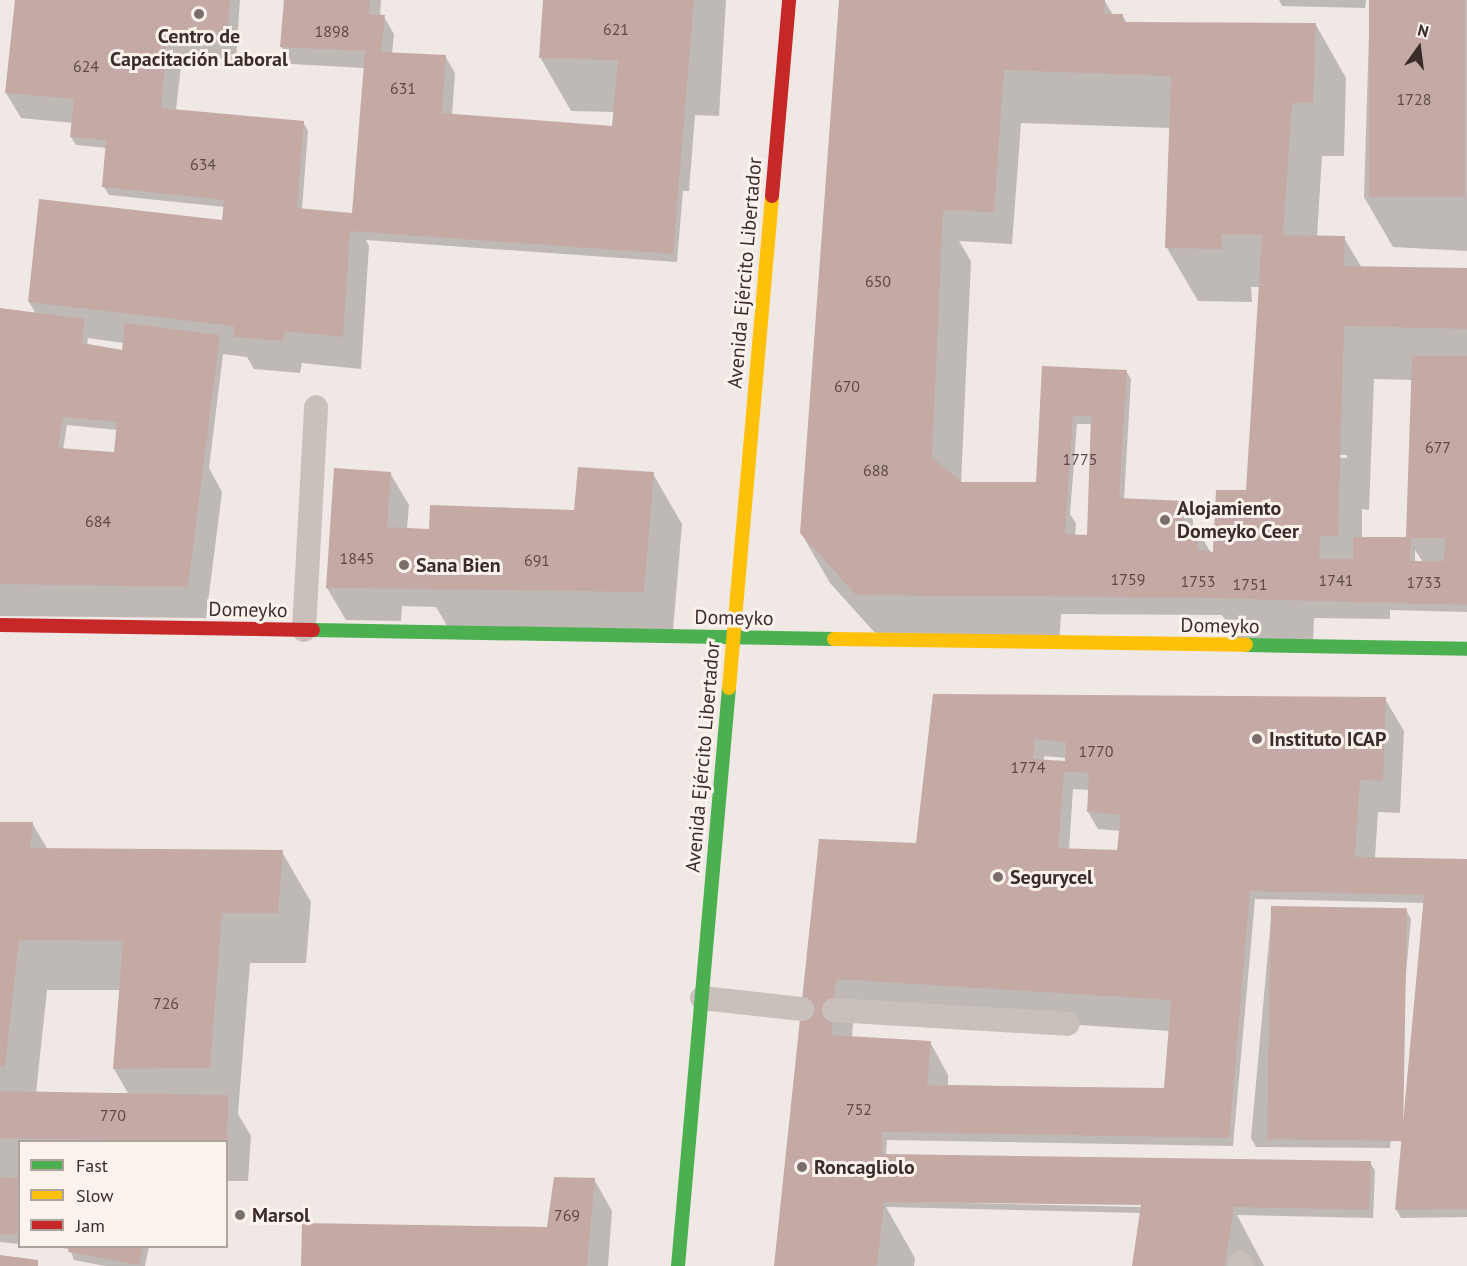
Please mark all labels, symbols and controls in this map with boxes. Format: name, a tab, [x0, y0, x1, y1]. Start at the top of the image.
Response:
marker: Centro de Capacitación Laboral	[192, 7, 206, 21]
north arrow	[1389, 18, 1449, 78]
house number: 621	[603, 19, 629, 39]
text: N	[1416, 20, 1431, 42]
house number: 1898	[315, 21, 349, 41]
place label: Centro de Capacitación Laboral	[110, 24, 288, 71]
house number: 624	[73, 56, 99, 76]
house number: 631	[390, 78, 416, 98]
house number: 1728	[1397, 89, 1431, 109]
house number: 634	[190, 154, 216, 174]
street label: Avenida Ejército Libertador	[723, 156, 767, 390]
house number: 650	[865, 271, 891, 291]
house number: 670	[834, 376, 860, 396]
house number: 677	[1425, 437, 1451, 457]
house number: 1775	[1063, 449, 1097, 469]
house number: 688	[863, 460, 889, 480]
place label: Alojamiento Domeyko Ceer	[1177, 496, 1299, 543]
house number: 684	[85, 511, 111, 531]
marker: Alojamiento Domeyko Ceer	[1158, 513, 1172, 527]
house number: 1845	[340, 548, 374, 568]
house number: 691	[524, 550, 550, 570]
place label: Sana Bien	[416, 553, 501, 577]
marker: Sana Bien	[397, 558, 411, 572]
house number: 1759	[1111, 569, 1145, 589]
house number: 1741	[1319, 570, 1353, 590]
house number: 1753	[1181, 571, 1215, 591]
house number: 1733	[1407, 572, 1441, 592]
house number: 1751	[1233, 574, 1267, 594]
street label: Domeyko	[208, 597, 288, 623]
street label: Domeyko	[694, 605, 774, 631]
street label: Domeyko	[1180, 613, 1260, 639]
street label: Avenida Ejército Libertador	[681, 640, 725, 874]
place label: Instituto ICAP	[1269, 727, 1386, 751]
marker: Instituto ICAP	[1250, 732, 1264, 746]
house number: 1770	[1079, 741, 1113, 761]
house number: 1774	[1011, 757, 1045, 777]
place label: Segurycel	[1010, 865, 1093, 889]
marker: Segurycel	[991, 870, 1005, 884]
house number: 726	[153, 993, 179, 1013]
house number: 752	[846, 1099, 872, 1119]
house number: 770	[100, 1105, 126, 1125]
legend	[18, 1140, 228, 1248]
text: Fast	[76, 1154, 108, 1177]
place label: Roncagliolo	[814, 1155, 915, 1179]
marker: Roncagliolo	[795, 1160, 809, 1174]
text: Slow	[76, 1184, 114, 1207]
place label: Marsol	[252, 1203, 310, 1227]
house number: 769	[554, 1205, 580, 1225]
marker: Marsol	[233, 1208, 247, 1222]
text: Jam	[76, 1214, 105, 1237]

